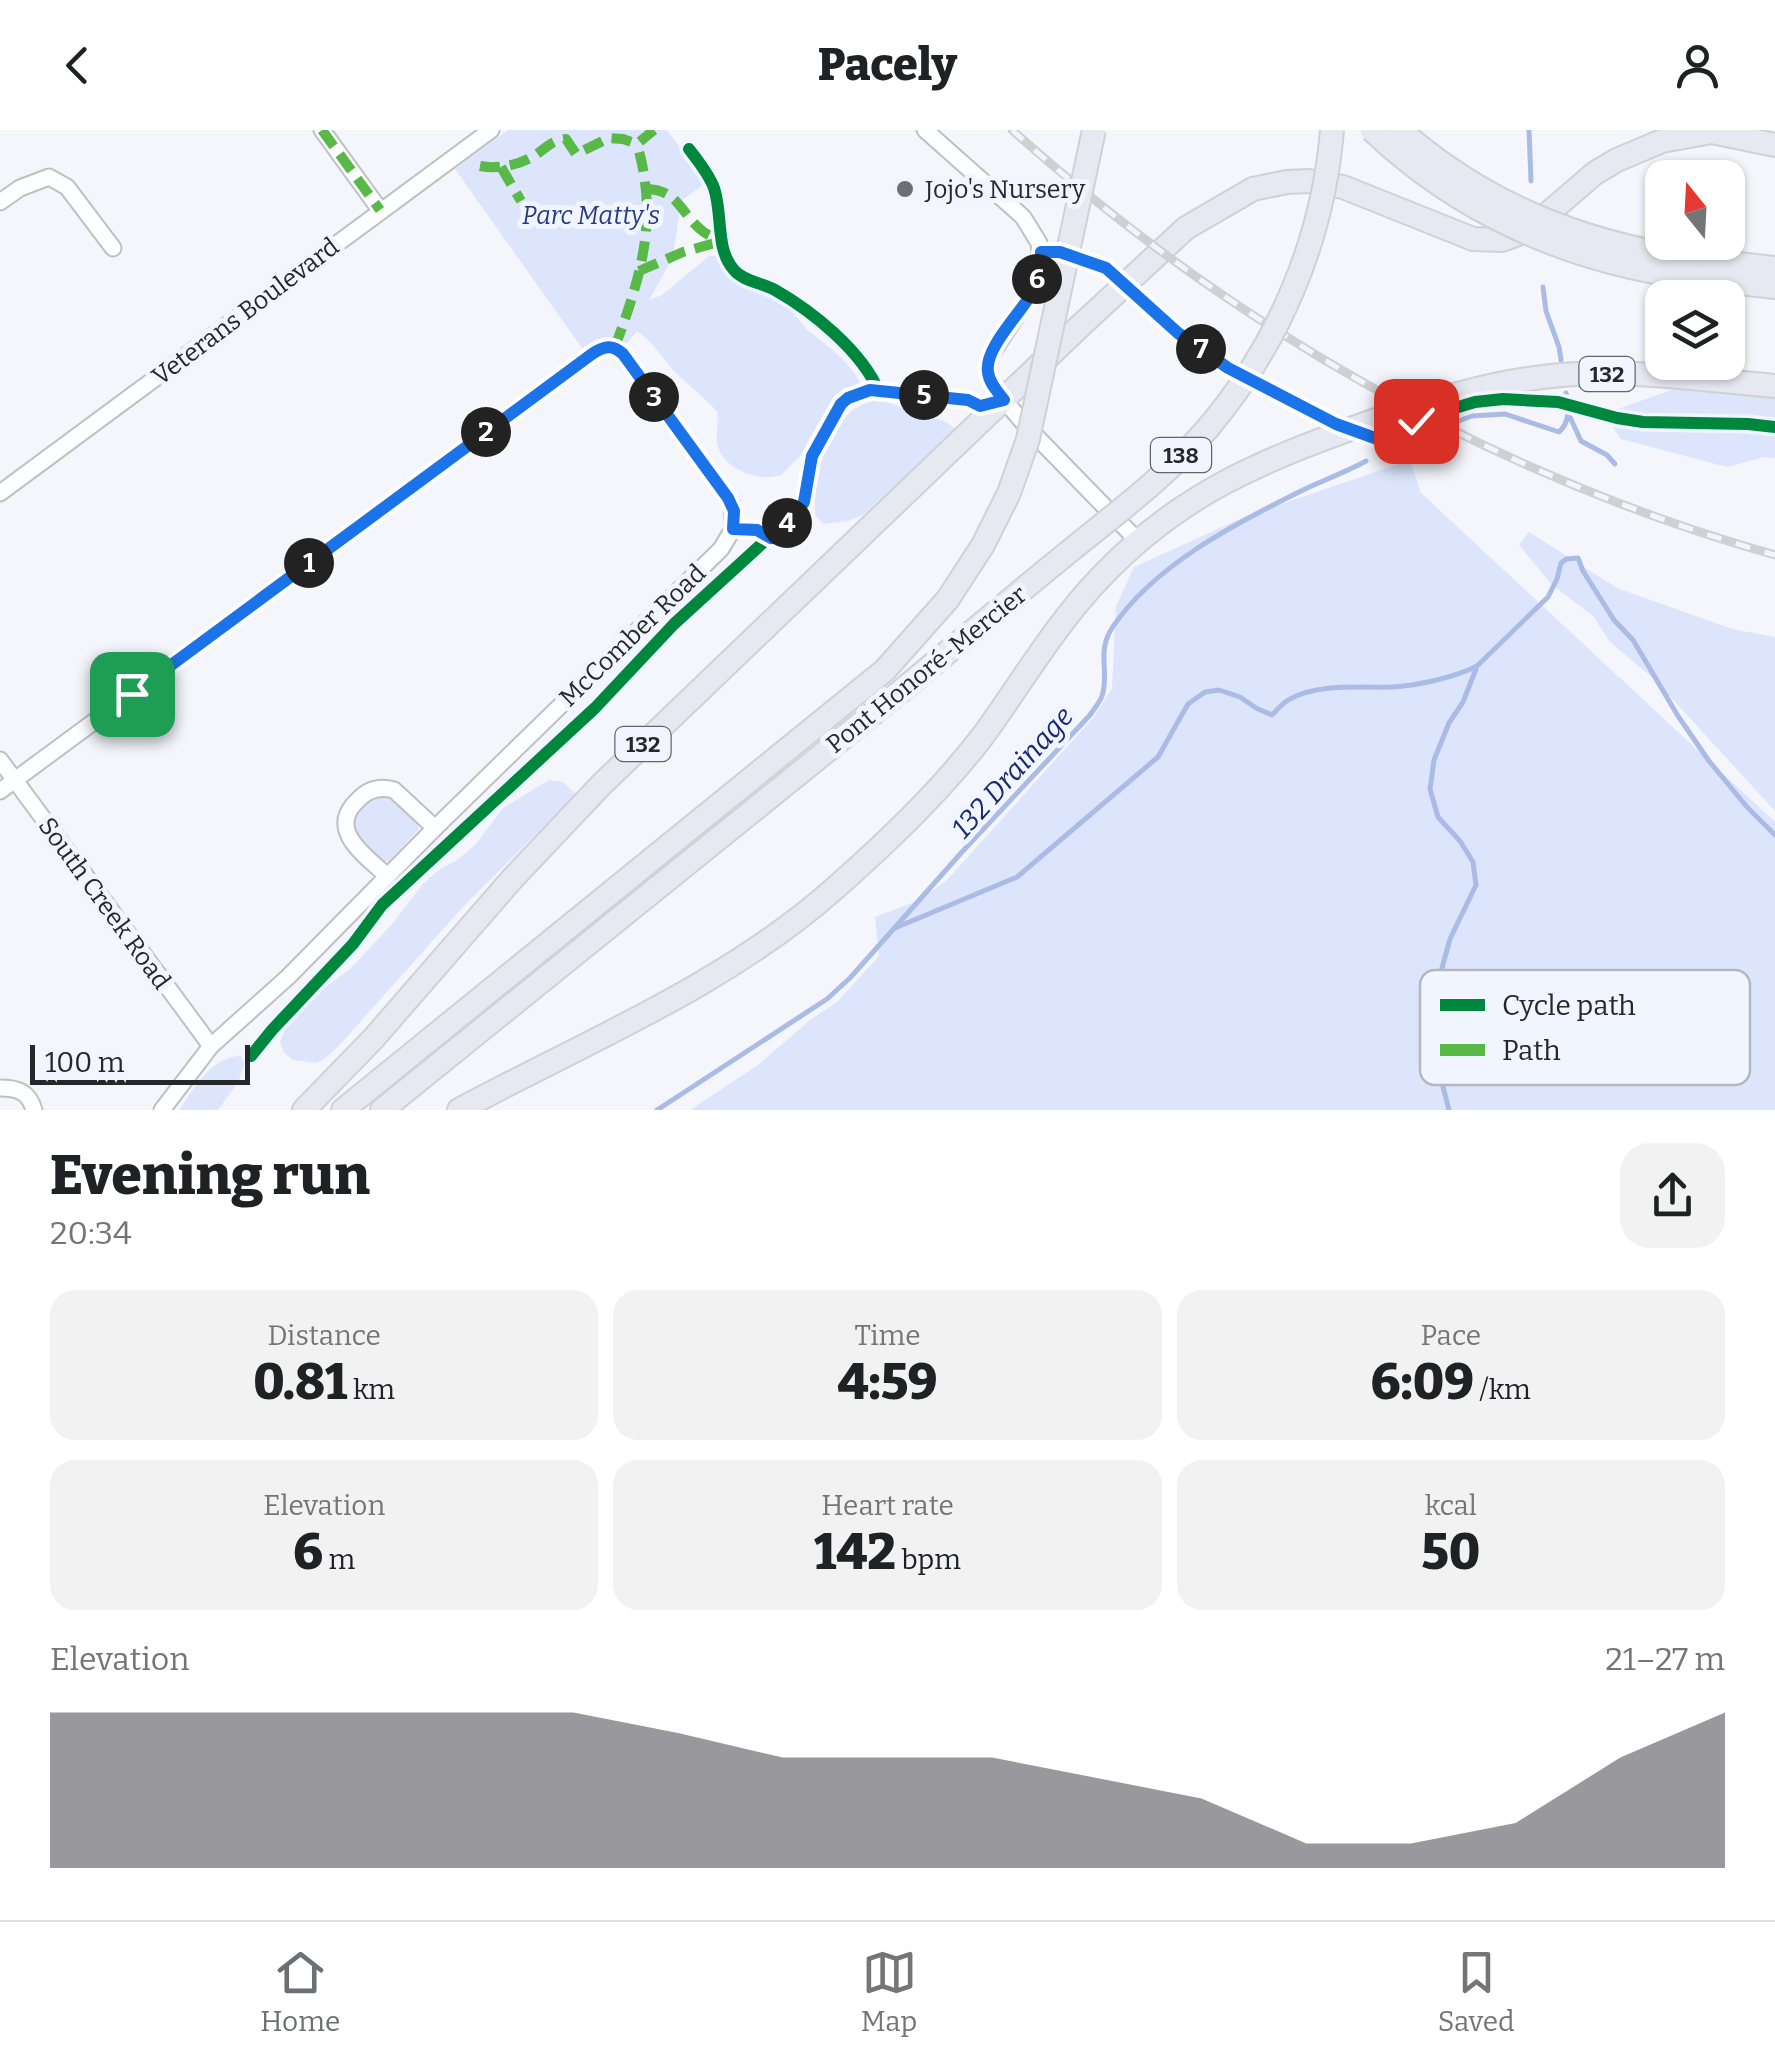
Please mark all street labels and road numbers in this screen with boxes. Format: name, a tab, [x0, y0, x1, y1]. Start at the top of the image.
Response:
street label: Veterans Boulevard	[146, 232, 345, 392]
road number: 132	[1580, 357, 1634, 391]
road number: 138	[1151, 438, 1211, 472]
street label: McComber Road	[553, 558, 712, 713]
street label: Pont Honoré-Mercier	[820, 580, 1033, 760]
road number: 132	[616, 727, 670, 761]
street label: South Creek Road	[32, 812, 177, 995]

